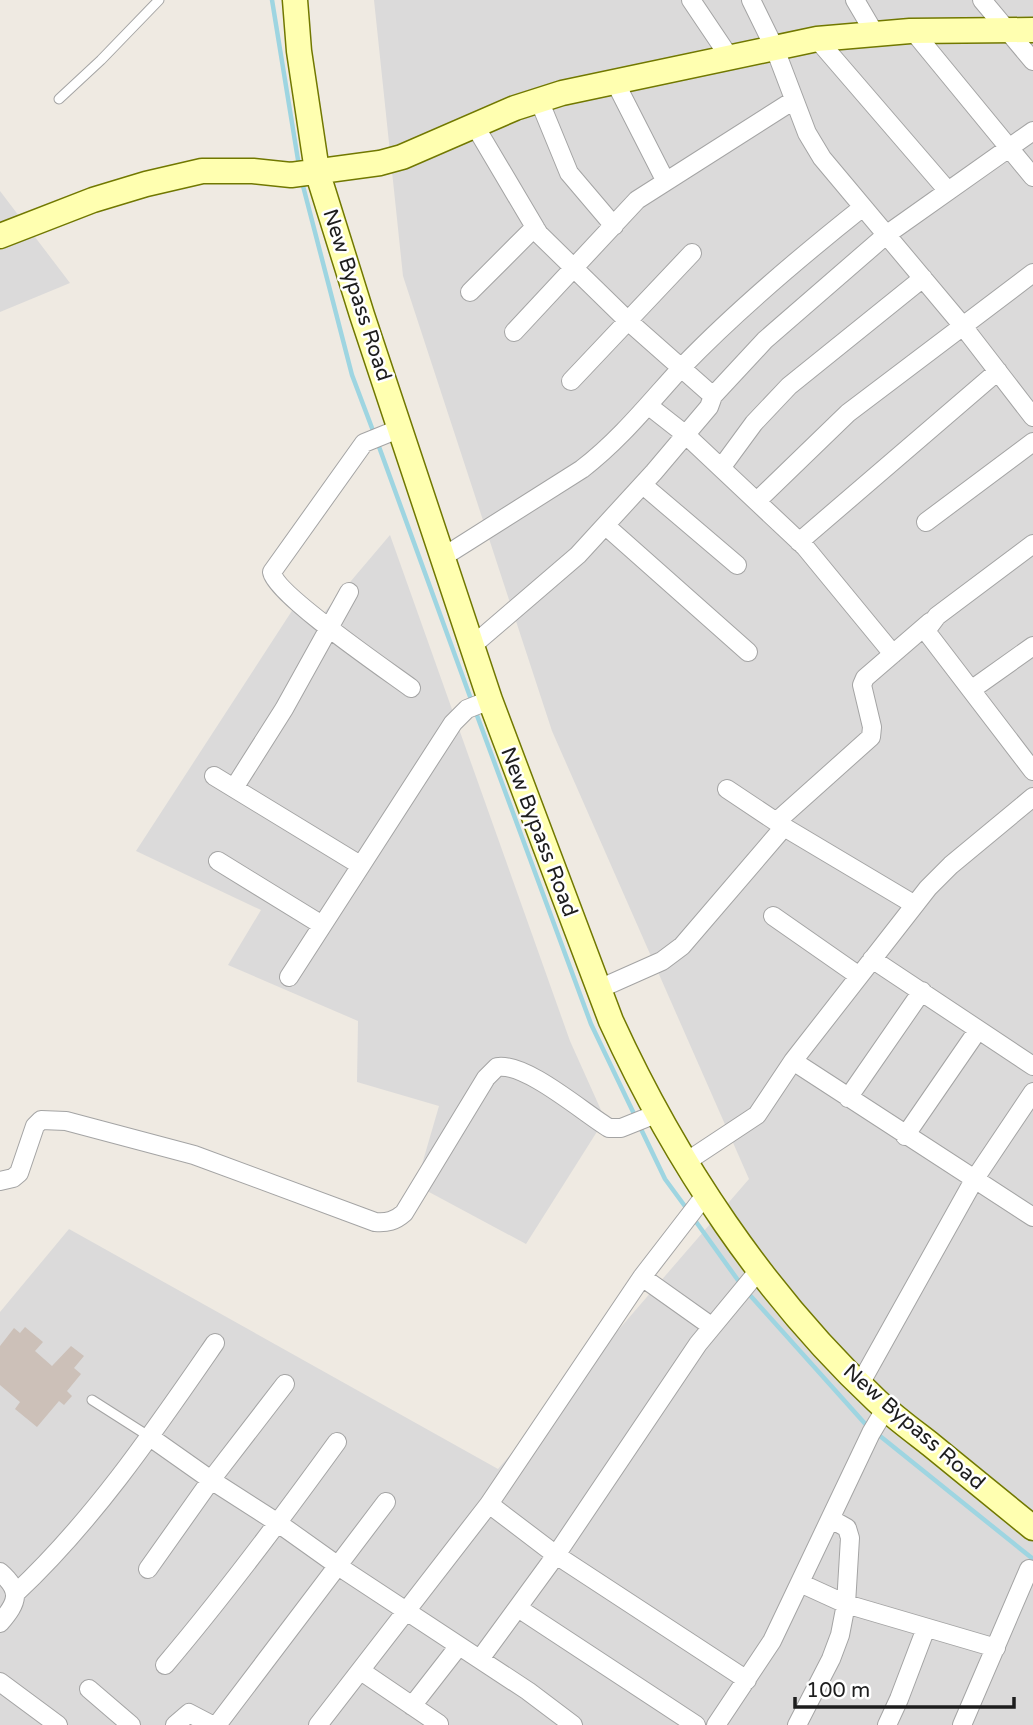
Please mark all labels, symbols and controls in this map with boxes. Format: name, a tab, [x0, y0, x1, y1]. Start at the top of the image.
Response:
street label: New Bypass Road	[317, 206, 397, 384]
street label: New Bypass Road	[495, 744, 583, 920]
street label: New Bypass Road	[838, 1359, 990, 1495]
scale bar	[795, 1666, 1014, 1710]
text: 100 m	[806, 1678, 870, 1703]

